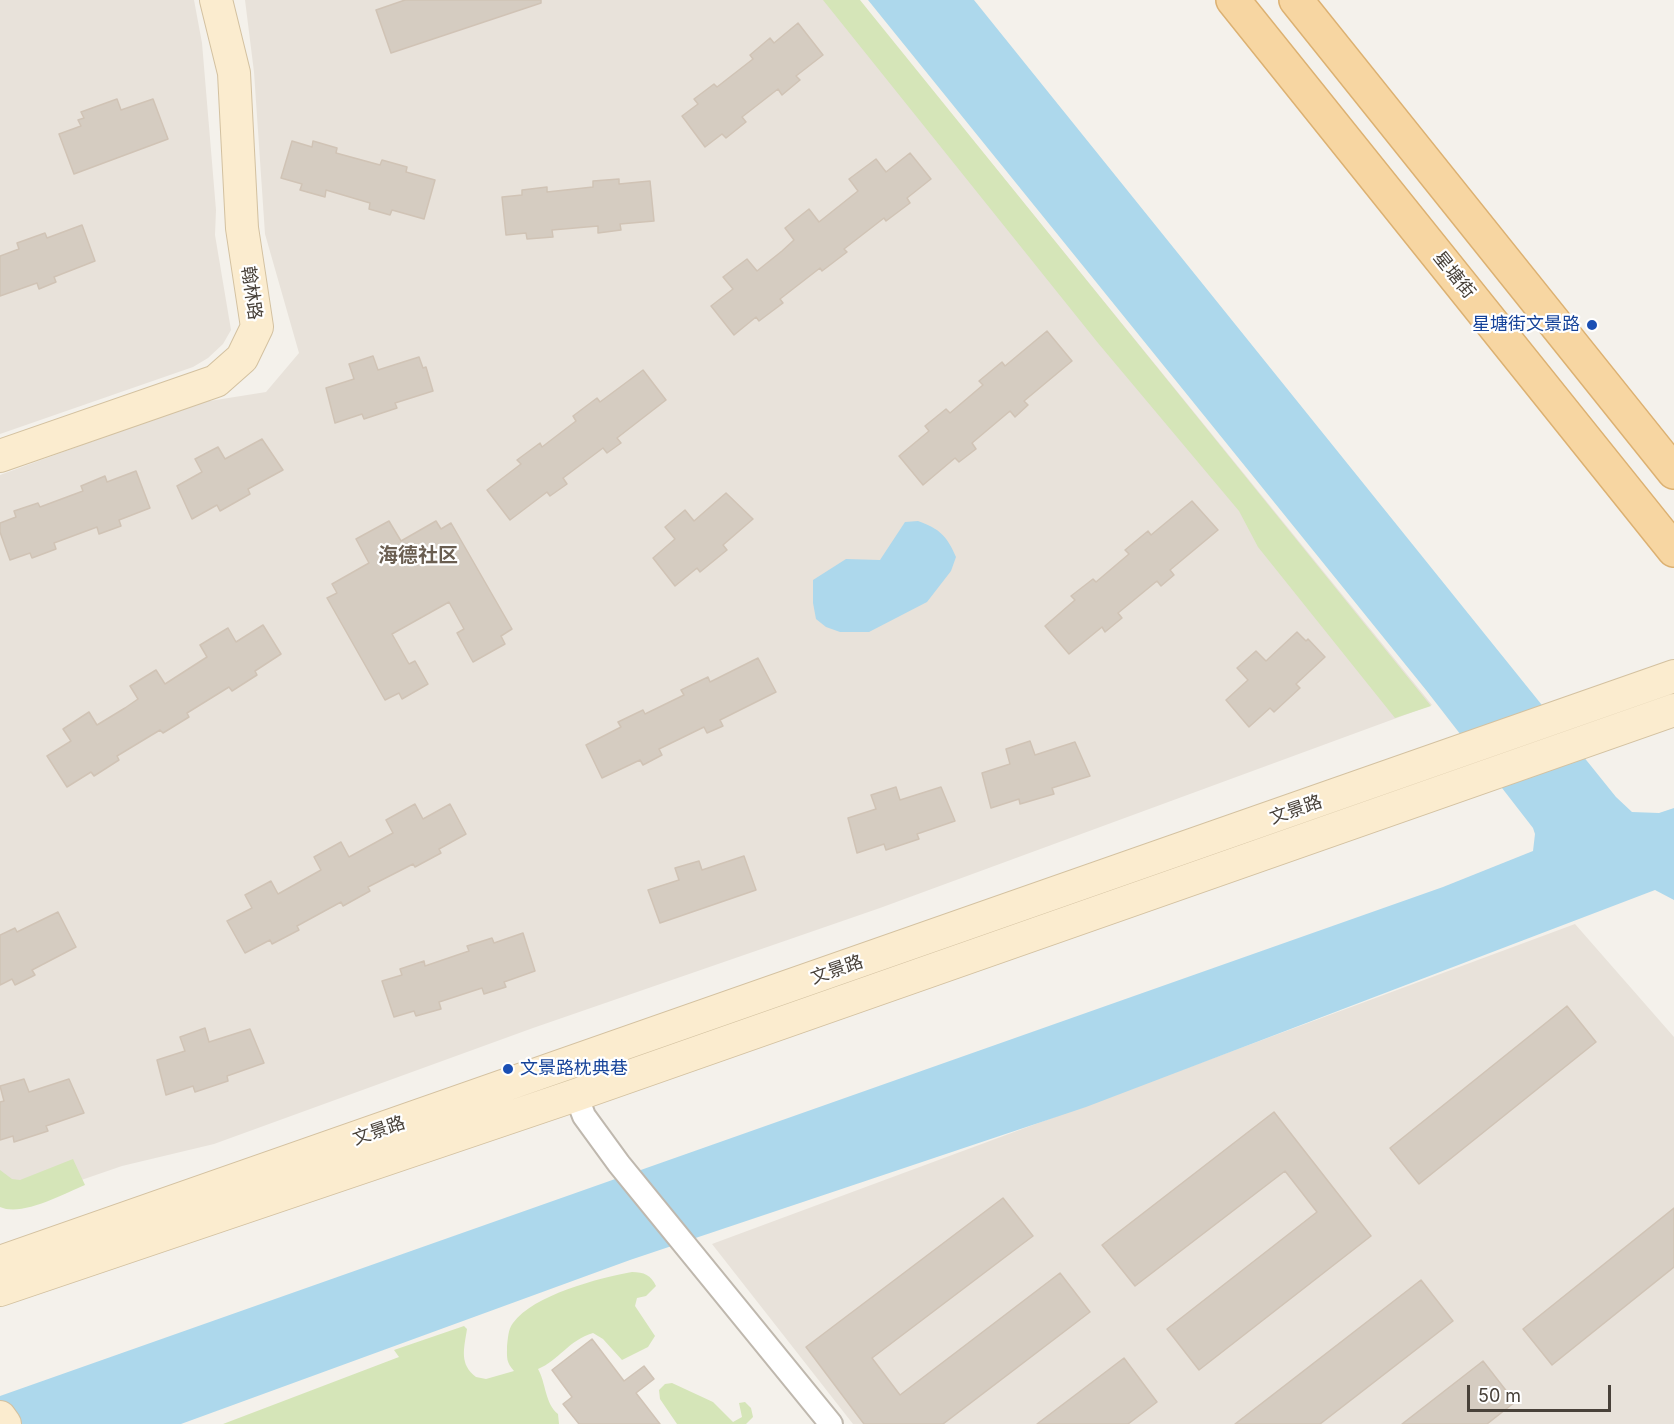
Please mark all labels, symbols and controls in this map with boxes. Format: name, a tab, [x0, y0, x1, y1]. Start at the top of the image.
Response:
street label: 星塘街	[1429, 247, 1479, 303]
street label: 翰林路	[237, 265, 265, 321]
place label: 星塘街文景路	[1472, 314, 1580, 336]
marker: 星塘街文景路	[1585, 318, 1599, 332]
district label: 海德社区	[378, 544, 458, 568]
street label: 文景路	[1267, 791, 1325, 829]
street label: 文景路	[808, 951, 866, 989]
place label: 文景路枕典巷	[520, 1058, 628, 1080]
marker: 文景路枕典巷	[501, 1062, 515, 1076]
street label: 文景路	[350, 1112, 408, 1150]
scale bar	[1470, 1373, 1614, 1411]
text: 50 m	[1478, 1385, 1521, 1406]

